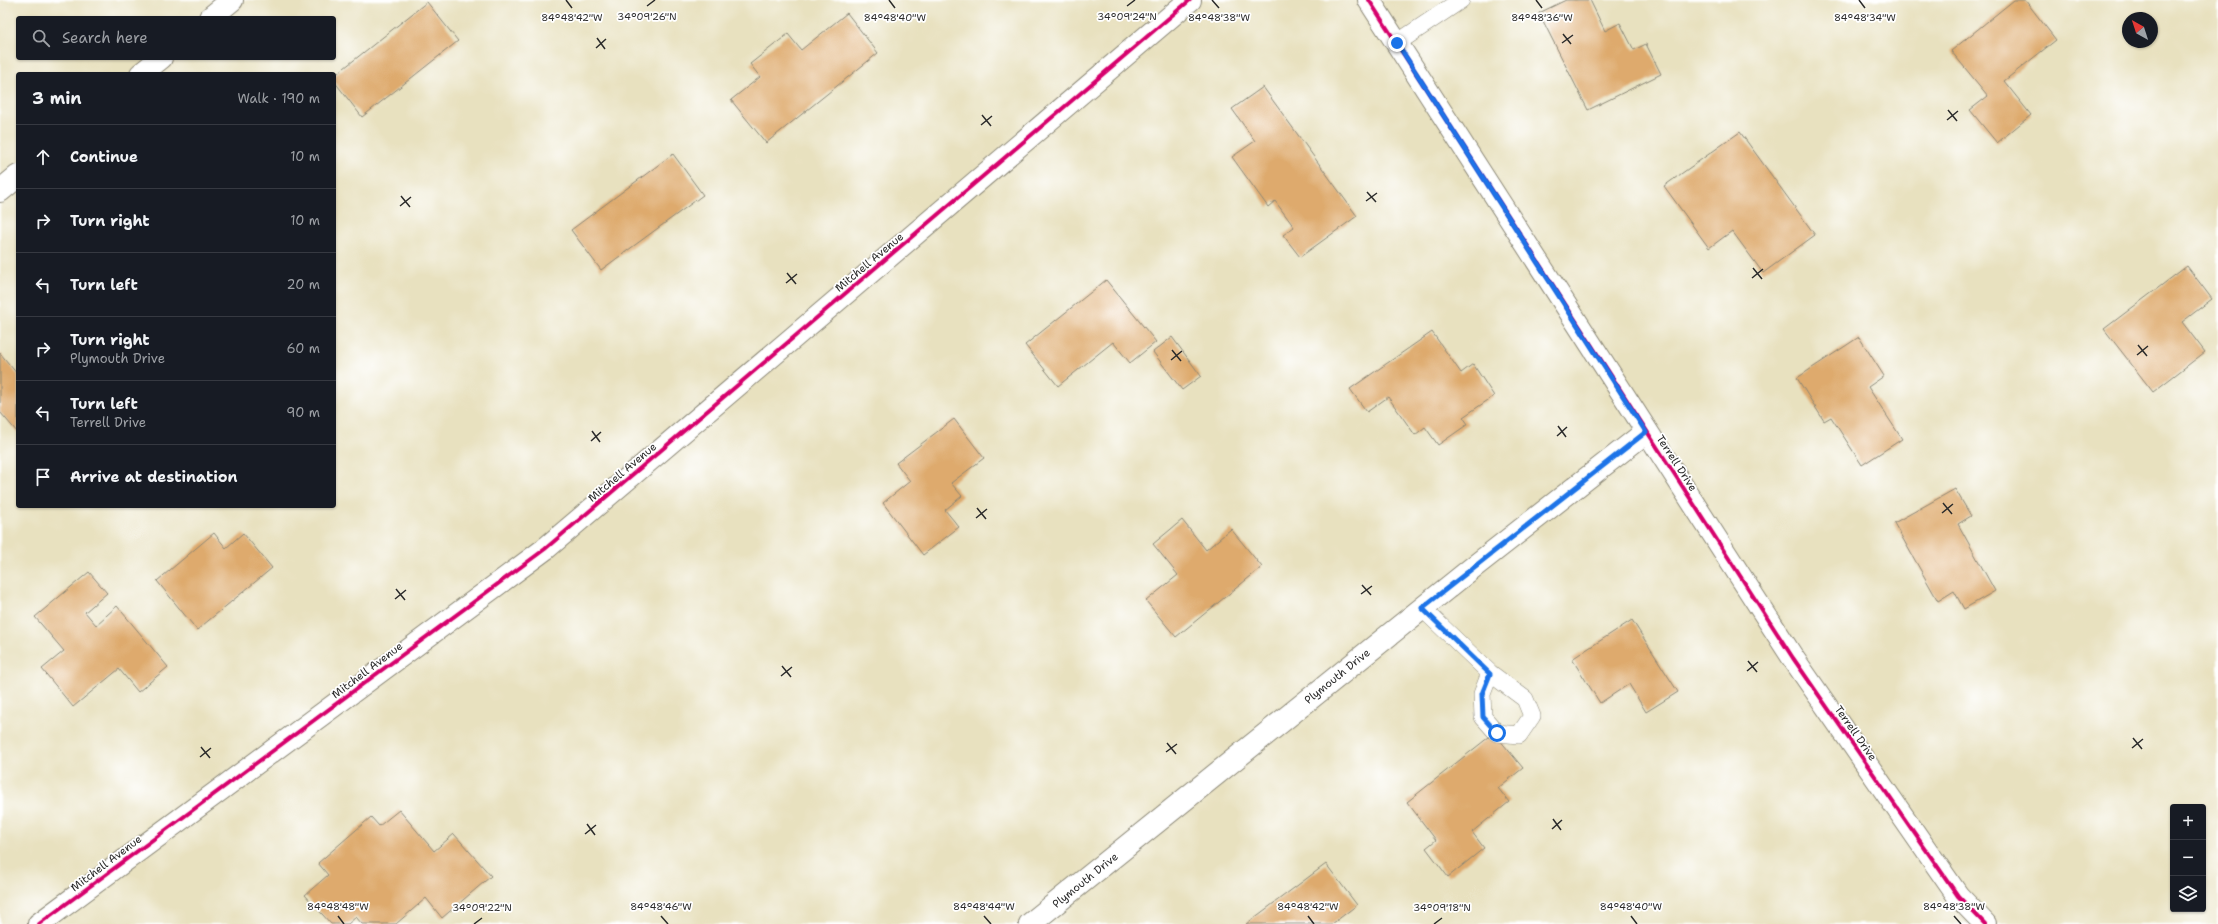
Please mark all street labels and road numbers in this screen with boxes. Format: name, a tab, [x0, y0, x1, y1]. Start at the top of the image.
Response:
street label: Mitchell Avenue	[832, 229, 907, 296]
street label: Terrell Drive	[1653, 432, 1700, 494]
street label: Mitchell Avenue	[585, 439, 660, 506]
street label: Mitchell Avenue	[329, 639, 406, 702]
street label: Plymouth Drive	[1301, 645, 1373, 708]
street label: Terrell Drive	[1831, 703, 1880, 764]
street label: Mitchell Avenue	[68, 832, 145, 895]
street label: Plymouth Drive	[1049, 849, 1121, 912]

